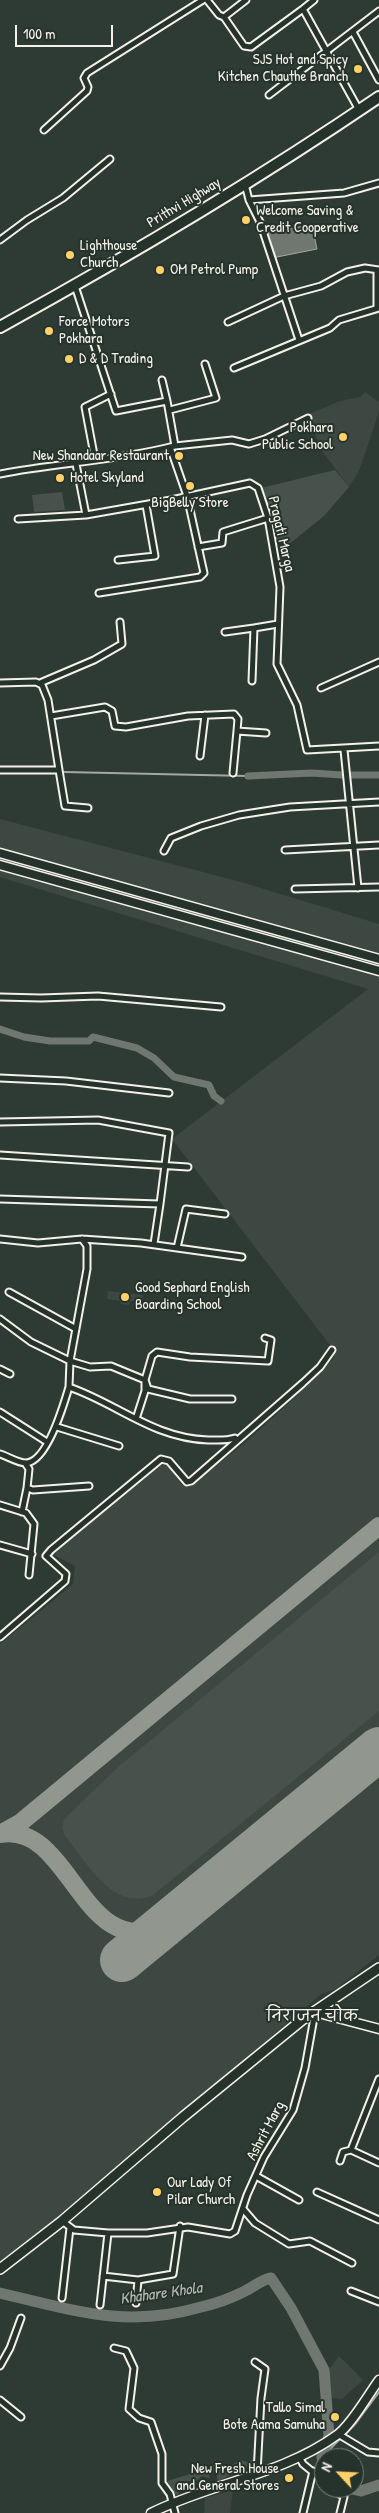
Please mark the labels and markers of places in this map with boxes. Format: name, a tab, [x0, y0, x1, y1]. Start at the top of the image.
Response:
place label: SJS Hot and Spicy Kitchen Chauthe Branch	[218, 51, 348, 86]
marker: SJS Hot and Spicy Kitchen Chauthe Branch	[352, 63, 364, 75]
place label: Welcome Saving & Credit Cooperative	[256, 202, 359, 237]
marker: Welcome Saving & Credit Cooperative	[240, 214, 252, 226]
place label: Lighthouse Church	[80, 237, 137, 272]
marker: Lighthouse Church	[64, 249, 76, 261]
place label: OM Petrol Pump	[170, 261, 258, 279]
marker: OM Petrol Pump	[154, 264, 166, 276]
place label: Force Motors Pokhara	[59, 313, 129, 348]
marker: Force Motors Pokhara	[43, 325, 55, 337]
place label: D & D Trading	[79, 350, 153, 368]
marker: D & D Trading	[63, 353, 75, 365]
place label: Pokhara Public School	[262, 419, 333, 454]
marker: Pokhara Public School	[337, 431, 349, 443]
place label: New Shandaar Restaurant	[33, 447, 169, 465]
marker: New Shandaar Restaurant	[173, 450, 185, 462]
place label: Hotel Skyland	[70, 469, 144, 487]
marker: Hotel Skyland	[54, 472, 66, 484]
marker: BigBelly Store	[184, 480, 196, 492]
place label: BigBelly Store	[151, 494, 229, 512]
place label: Good Sephard English Boarding School	[135, 1279, 250, 1314]
marker: Good Sephard English Boarding School	[119, 1291, 131, 1303]
place label: Our Lady Of Pilar Church	[167, 2174, 235, 2209]
marker: Our Lady Of Pilar Church	[151, 2186, 163, 2198]
place label: Tallo Simal Bote Aama Samuha	[223, 2399, 325, 2434]
marker: Tallo Simal Bote Aama Samuha	[329, 2411, 341, 2423]
place label: New Fresh House and General Stores	[176, 2460, 279, 2495]
marker: New Fresh House and General Stores	[283, 2472, 295, 2484]

